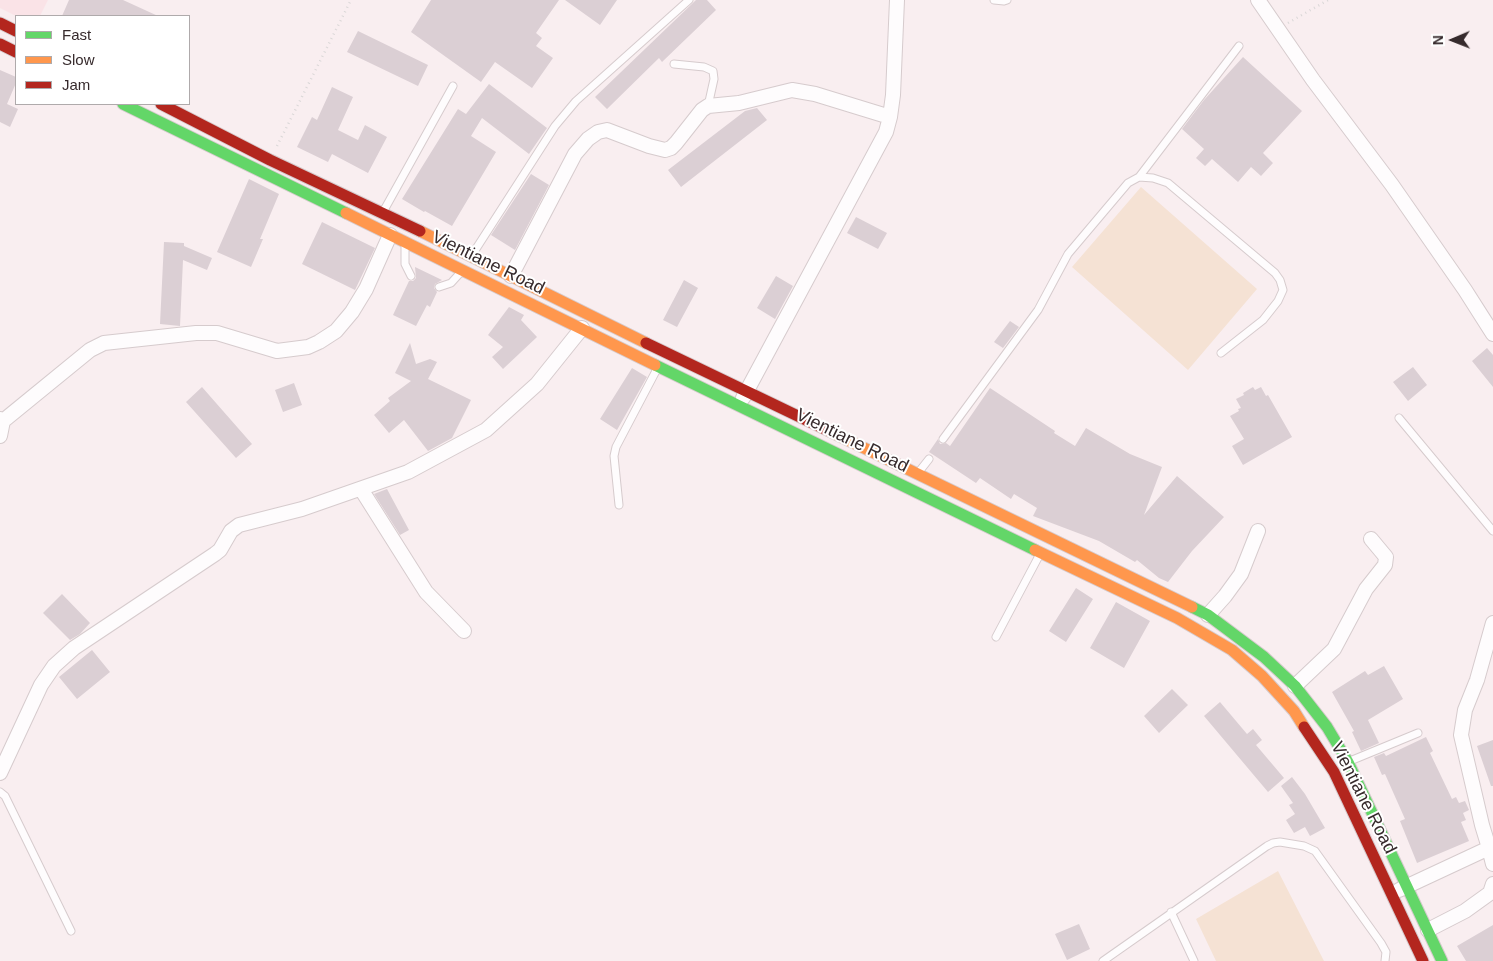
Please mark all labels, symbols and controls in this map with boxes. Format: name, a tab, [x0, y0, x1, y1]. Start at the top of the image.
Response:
legend	[15, 15, 190, 105]
north arrow	[1428, 15, 1478, 65]
text: Fast	[62, 26, 91, 43]
text: N	[1430, 35, 1446, 45]
text: Slow	[62, 51, 95, 68]
text: Jam	[62, 76, 90, 93]
street label: Vientiane Road	[428, 226, 548, 300]
street label: Vientiane Road	[792, 404, 912, 478]
street label: Vientiane Road	[1326, 738, 1400, 858]

